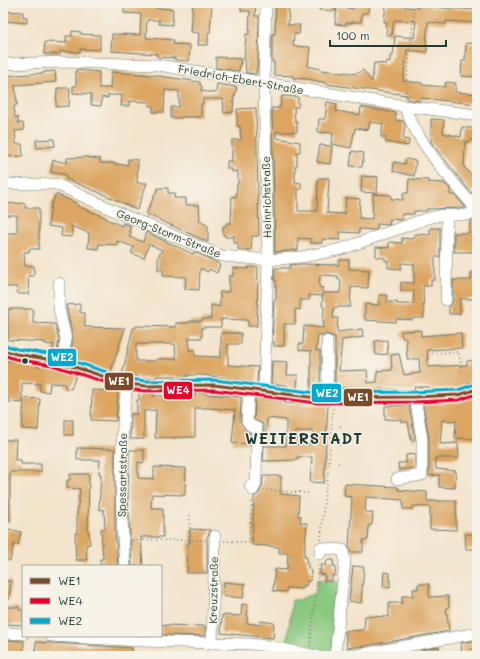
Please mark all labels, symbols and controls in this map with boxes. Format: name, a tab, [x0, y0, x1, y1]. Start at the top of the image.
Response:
scale bar	[330, 22, 446, 48]
text: 100 m	[336, 27, 370, 43]
street label: Friedrich-Ebert-Straße	[177, 61, 305, 97]
street label: Heinrichstraße	[258, 156, 274, 238]
street label: Georg-Storm-Straße	[114, 205, 224, 261]
line badge: WE2	[47, 348, 77, 367]
text: WE2	[51, 349, 73, 364]
unlabelled marker	[20, 356, 30, 366]
line badge: WE1	[104, 372, 134, 391]
text: WE1	[108, 373, 130, 388]
line badge: WE4	[163, 381, 193, 400]
text: WE4	[166, 382, 190, 397]
line badge: WE2	[311, 383, 342, 403]
text: WE2	[316, 385, 338, 400]
line badge: WE1	[343, 388, 373, 407]
text: WE1	[347, 389, 369, 404]
district label: WEITERSTADT	[245, 428, 363, 448]
street label: Spessartstraße	[114, 433, 130, 517]
street label: Kreuzstraße	[205, 556, 221, 624]
legend	[22, 565, 162, 637]
text: WE1	[58, 572, 81, 588]
text: WE4	[58, 592, 82, 608]
text: WE2	[58, 612, 82, 628]

